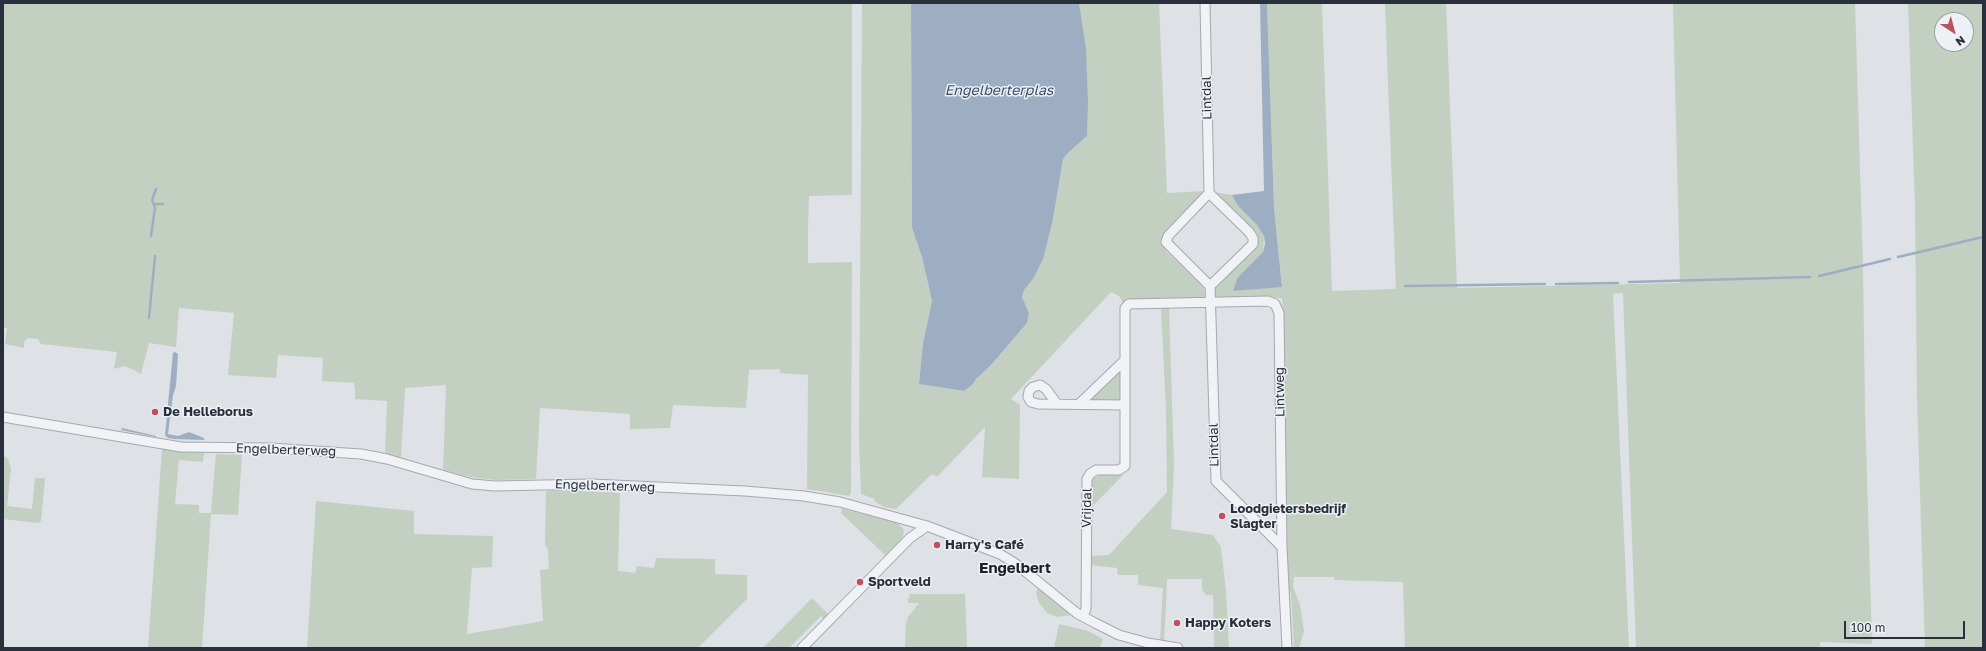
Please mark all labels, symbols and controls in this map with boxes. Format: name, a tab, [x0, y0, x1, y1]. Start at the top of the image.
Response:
north arrow	[1934, 12, 1974, 52]
text: N	[1954, 34, 1968, 49]
street label: Lintdal	[1199, 76, 1215, 120]
water label: Engelberterplas	[945, 83, 1053, 99]
street label: Lintweg	[1272, 367, 1288, 417]
place label: De Helleborus	[163, 404, 253, 420]
marker: De Helleborus	[150, 407, 160, 417]
street label: Lintdal	[1206, 423, 1222, 467]
street label: Engelberterweg	[236, 440, 336, 460]
street label: Engelberterweg	[555, 476, 655, 496]
street label: Vrijdal	[1079, 488, 1095, 528]
place label: Loodgietersbedrijf Slagter	[1230, 501, 1346, 532]
marker: Loodgietersbedrijf Slagter	[1217, 511, 1227, 521]
place label: Harry's Café	[945, 537, 1024, 553]
marker: Harry's Café	[932, 540, 942, 550]
district label: Engelbert	[979, 559, 1051, 577]
place label: Sportveld	[868, 574, 931, 590]
marker: Sportveld	[855, 577, 865, 587]
scale bar	[1846, 613, 1967, 639]
place label: Happy Koters	[1185, 615, 1271, 631]
marker: Happy Koters	[1172, 618, 1182, 628]
text: 100 m	[1851, 620, 1885, 635]

